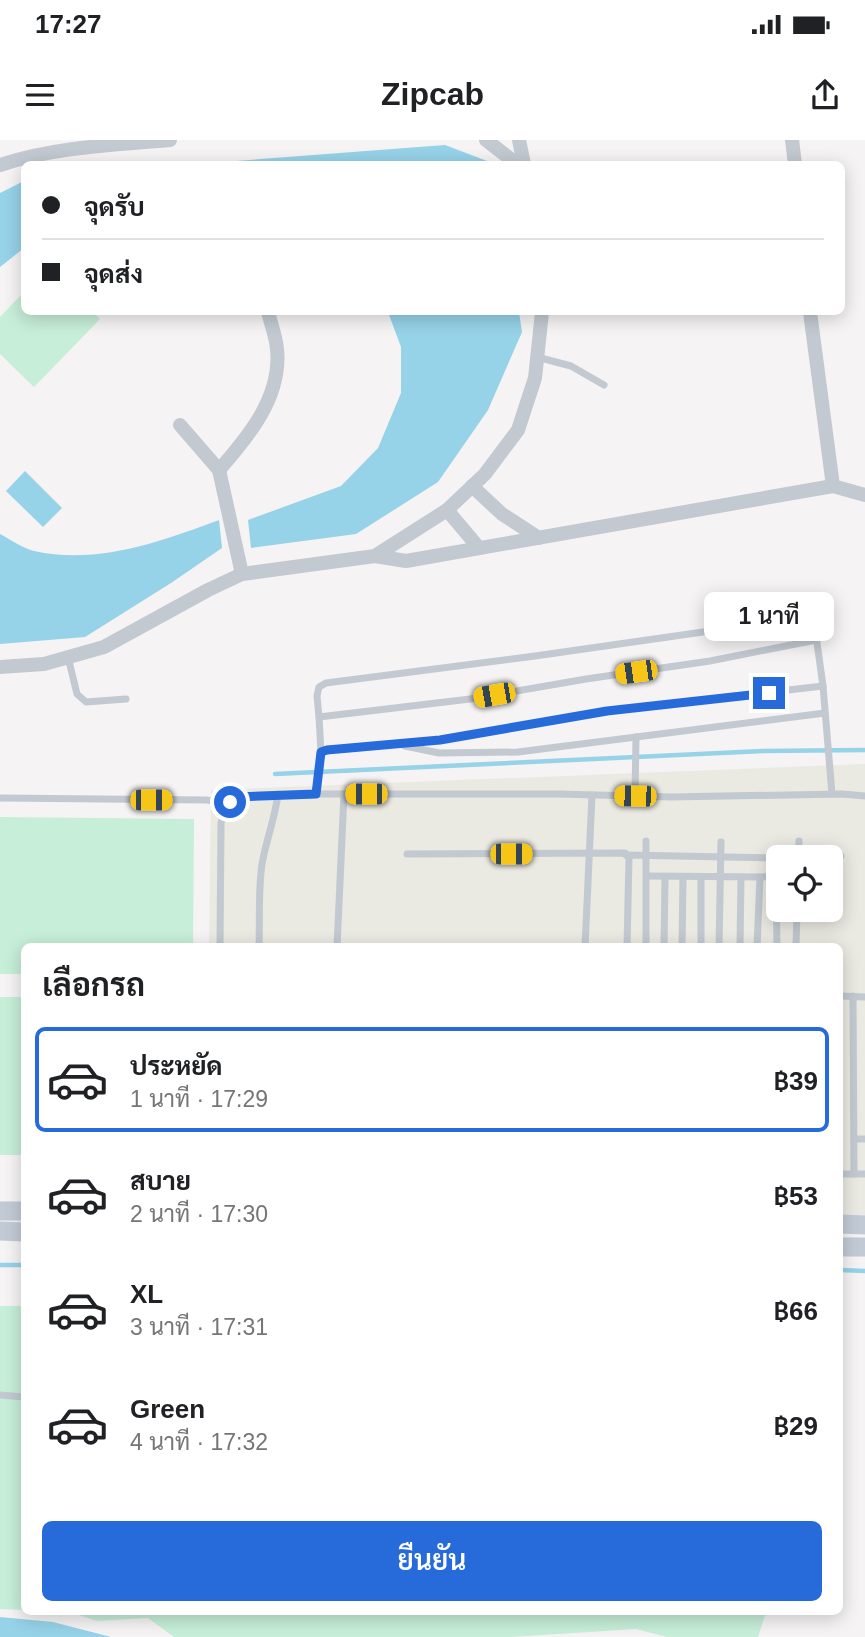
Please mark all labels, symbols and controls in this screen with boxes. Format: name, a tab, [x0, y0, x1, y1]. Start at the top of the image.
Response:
text: 17:27	[35, 9, 102, 39]
icon: menu	[21, 76, 59, 114]
text: Zipcab	[381, 76, 484, 112]
icon: share	[806, 76, 844, 114]
text: จุดรับ	[84, 192, 145, 222]
text: จุดส่ง	[84, 259, 143, 289]
callout: 1 นาที	[704, 592, 834, 640]
text: 1 นาที	[738, 603, 800, 629]
car	[614, 659, 659, 685]
route end	[753, 677, 785, 709]
car	[472, 681, 517, 709]
car	[346, 784, 388, 805]
car	[614, 785, 657, 807]
route start	[214, 786, 246, 818]
car	[131, 790, 173, 811]
car	[491, 844, 533, 865]
map controls	[766, 845, 843, 922]
button: locate	[766, 845, 843, 922]
text: เลือกรถ	[42, 967, 145, 1003]
icon: car	[46, 1048, 109, 1111]
text: ประหยัด	[130, 1051, 223, 1081]
text: ฿39	[774, 1066, 818, 1096]
text: 1 นาที · 17:29	[130, 1086, 268, 1112]
icon: car	[46, 1163, 109, 1226]
text: สบาย	[130, 1166, 191, 1196]
text: ฿53	[774, 1181, 818, 1211]
text: 2 นาที · 17:30	[130, 1201, 268, 1227]
icon: car	[46, 1278, 109, 1341]
text: XL	[130, 1279, 163, 1309]
text: ฿66	[774, 1296, 818, 1326]
text: 3 นาที · 17:31	[130, 1314, 268, 1340]
icon: car	[46, 1393, 109, 1456]
text: Green	[130, 1394, 205, 1424]
text: ฿29	[774, 1411, 818, 1441]
text: 4 นาที · 17:32	[130, 1429, 268, 1455]
button: ยืนยัน	[42, 1521, 822, 1601]

